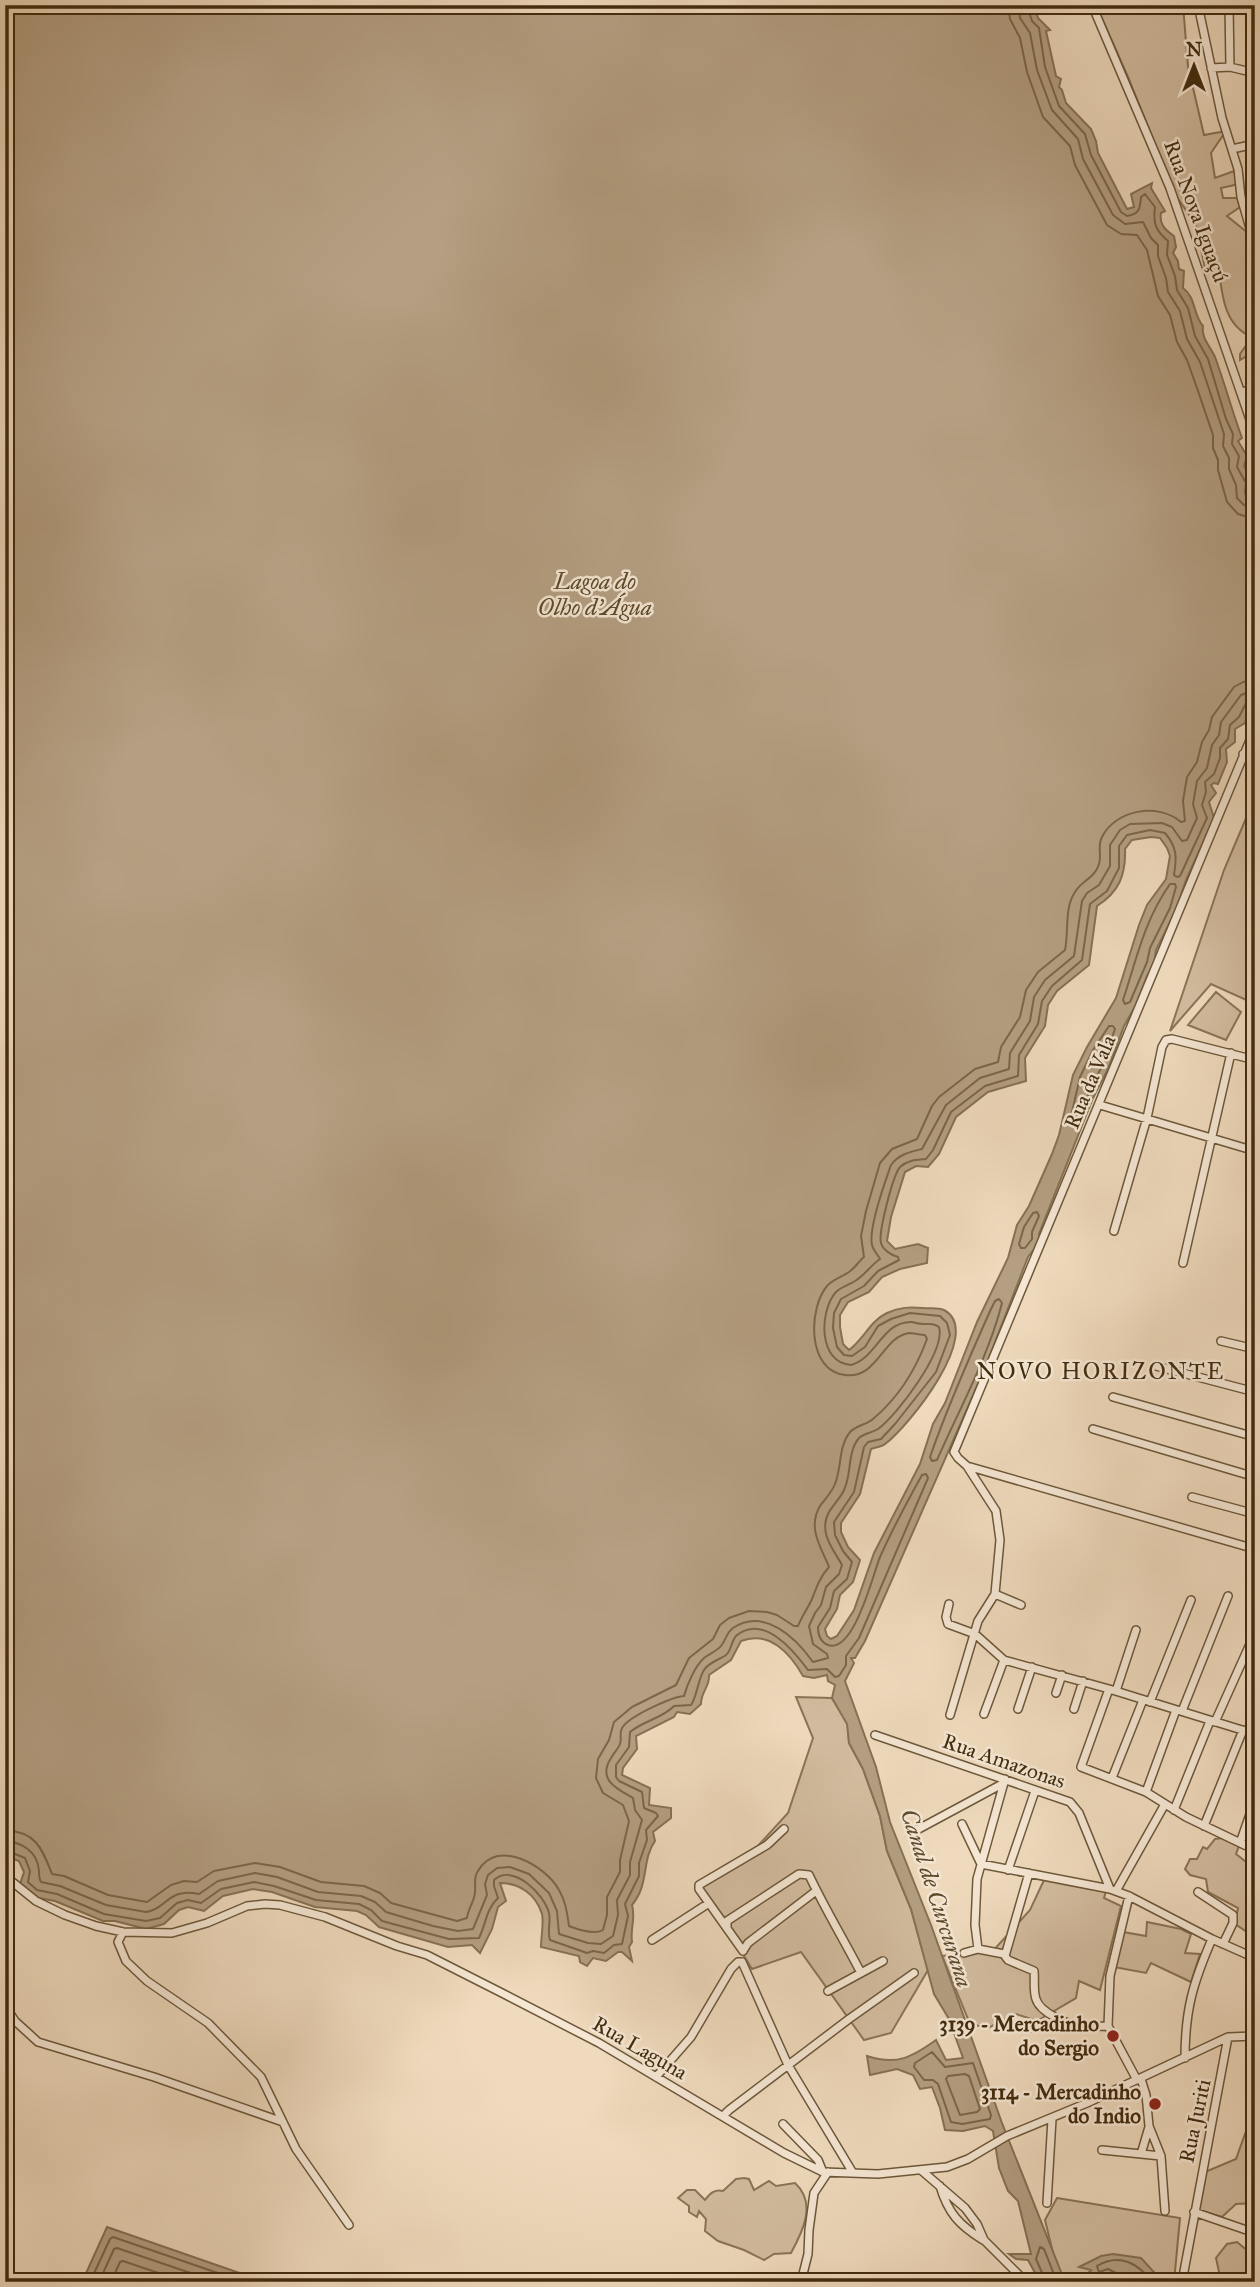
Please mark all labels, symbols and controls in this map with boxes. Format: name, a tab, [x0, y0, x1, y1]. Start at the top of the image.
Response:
north arrow	[1158, 32, 1228, 102]
text: N	[1186, 38, 1202, 61]
street label: Rua Nova Iguaçú	[1158, 136, 1234, 286]
water label: Lagoa do Olho d'Água	[538, 567, 652, 621]
street label: Rua da Vala	[1059, 1031, 1121, 1133]
district label: NOVO HORIZONTE	[977, 1357, 1225, 1385]
street label: Rua Amazonas	[939, 1728, 1069, 1794]
water label: Canal de Curcurana	[895, 1805, 979, 1991]
street label: Rua Laguna	[588, 2010, 692, 2086]
place label: 3139 - Mercadinho do Sergio	[939, 2011, 1099, 2061]
marker: 3139 - Mercadinho do Sergio	[1105, 2028, 1121, 2044]
street label: Rua Juriti	[1173, 2076, 1217, 2165]
place label: 3114 - Mercadinho do Indio	[981, 2079, 1141, 2129]
marker: 3114 - Mercadinho do Indio	[1147, 2096, 1163, 2112]

